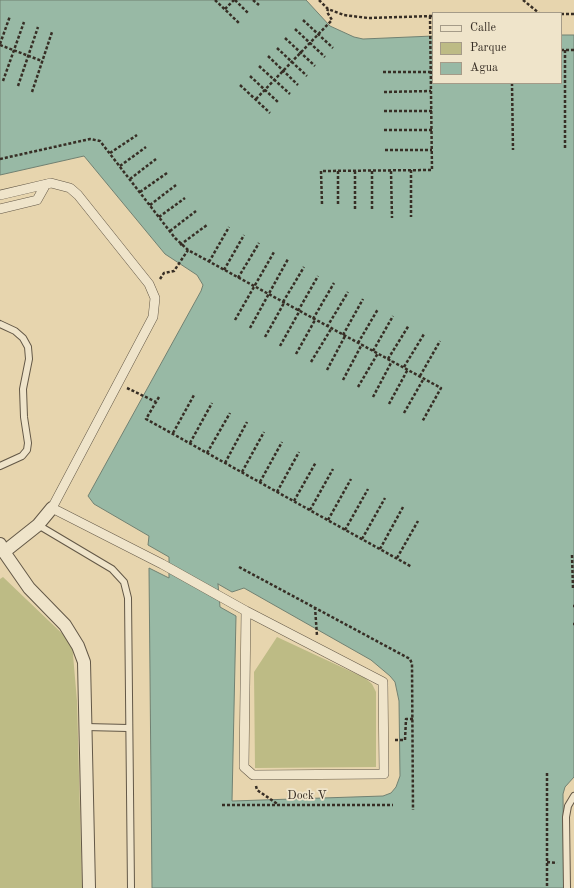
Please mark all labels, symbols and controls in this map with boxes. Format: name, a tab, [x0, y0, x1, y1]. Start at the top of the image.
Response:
legend	[432, 12, 562, 84]
text: Calle	[470, 22, 496, 34]
text: Parque	[470, 42, 506, 54]
text: Agua	[470, 62, 498, 74]
street label: Dock V	[287, 789, 327, 803]

